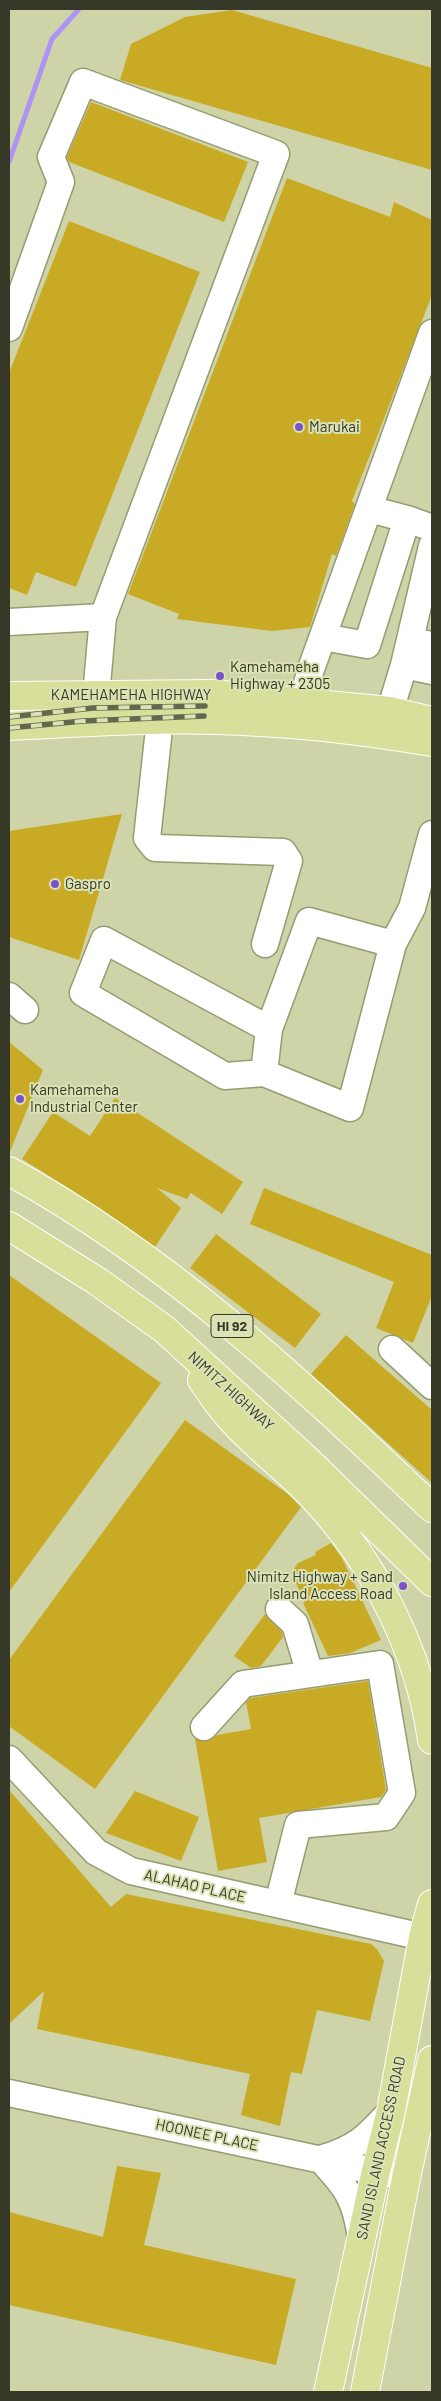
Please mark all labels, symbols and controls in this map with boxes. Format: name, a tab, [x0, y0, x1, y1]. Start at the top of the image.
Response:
place label: Marukai	[309, 418, 360, 436]
marker: Marukai	[293, 421, 305, 433]
place label: Kamehameha Highway + 2305	[230, 658, 330, 693]
marker: Kamehameha Highway + 2305	[214, 670, 226, 682]
street label: KAMEHAMEHA HIGHWAY	[51, 686, 211, 704]
place label: Gaspro	[65, 875, 111, 893]
marker: Gaspro	[49, 878, 61, 890]
place label: Kamehameha Industrial Center	[30, 1081, 138, 1116]
marker: Kamehameha Industrial Center	[14, 1093, 26, 1105]
road number: HI 92	[211, 1314, 253, 1338]
street label: NIMITZ HIGHWAY	[184, 1348, 278, 1434]
place label: Nimitz Highway + Sand Island Access Road	[247, 1568, 393, 1603]
marker: Nimitz Highway + Sand Island Access Road	[397, 1580, 409, 1592]
street label: ALAHAO PLACE	[142, 1866, 248, 1906]
street label: SAND ISLAND ACCESS ROAD	[353, 2055, 409, 2241]
street label: HOONEE PLACE	[154, 2115, 260, 2155]

